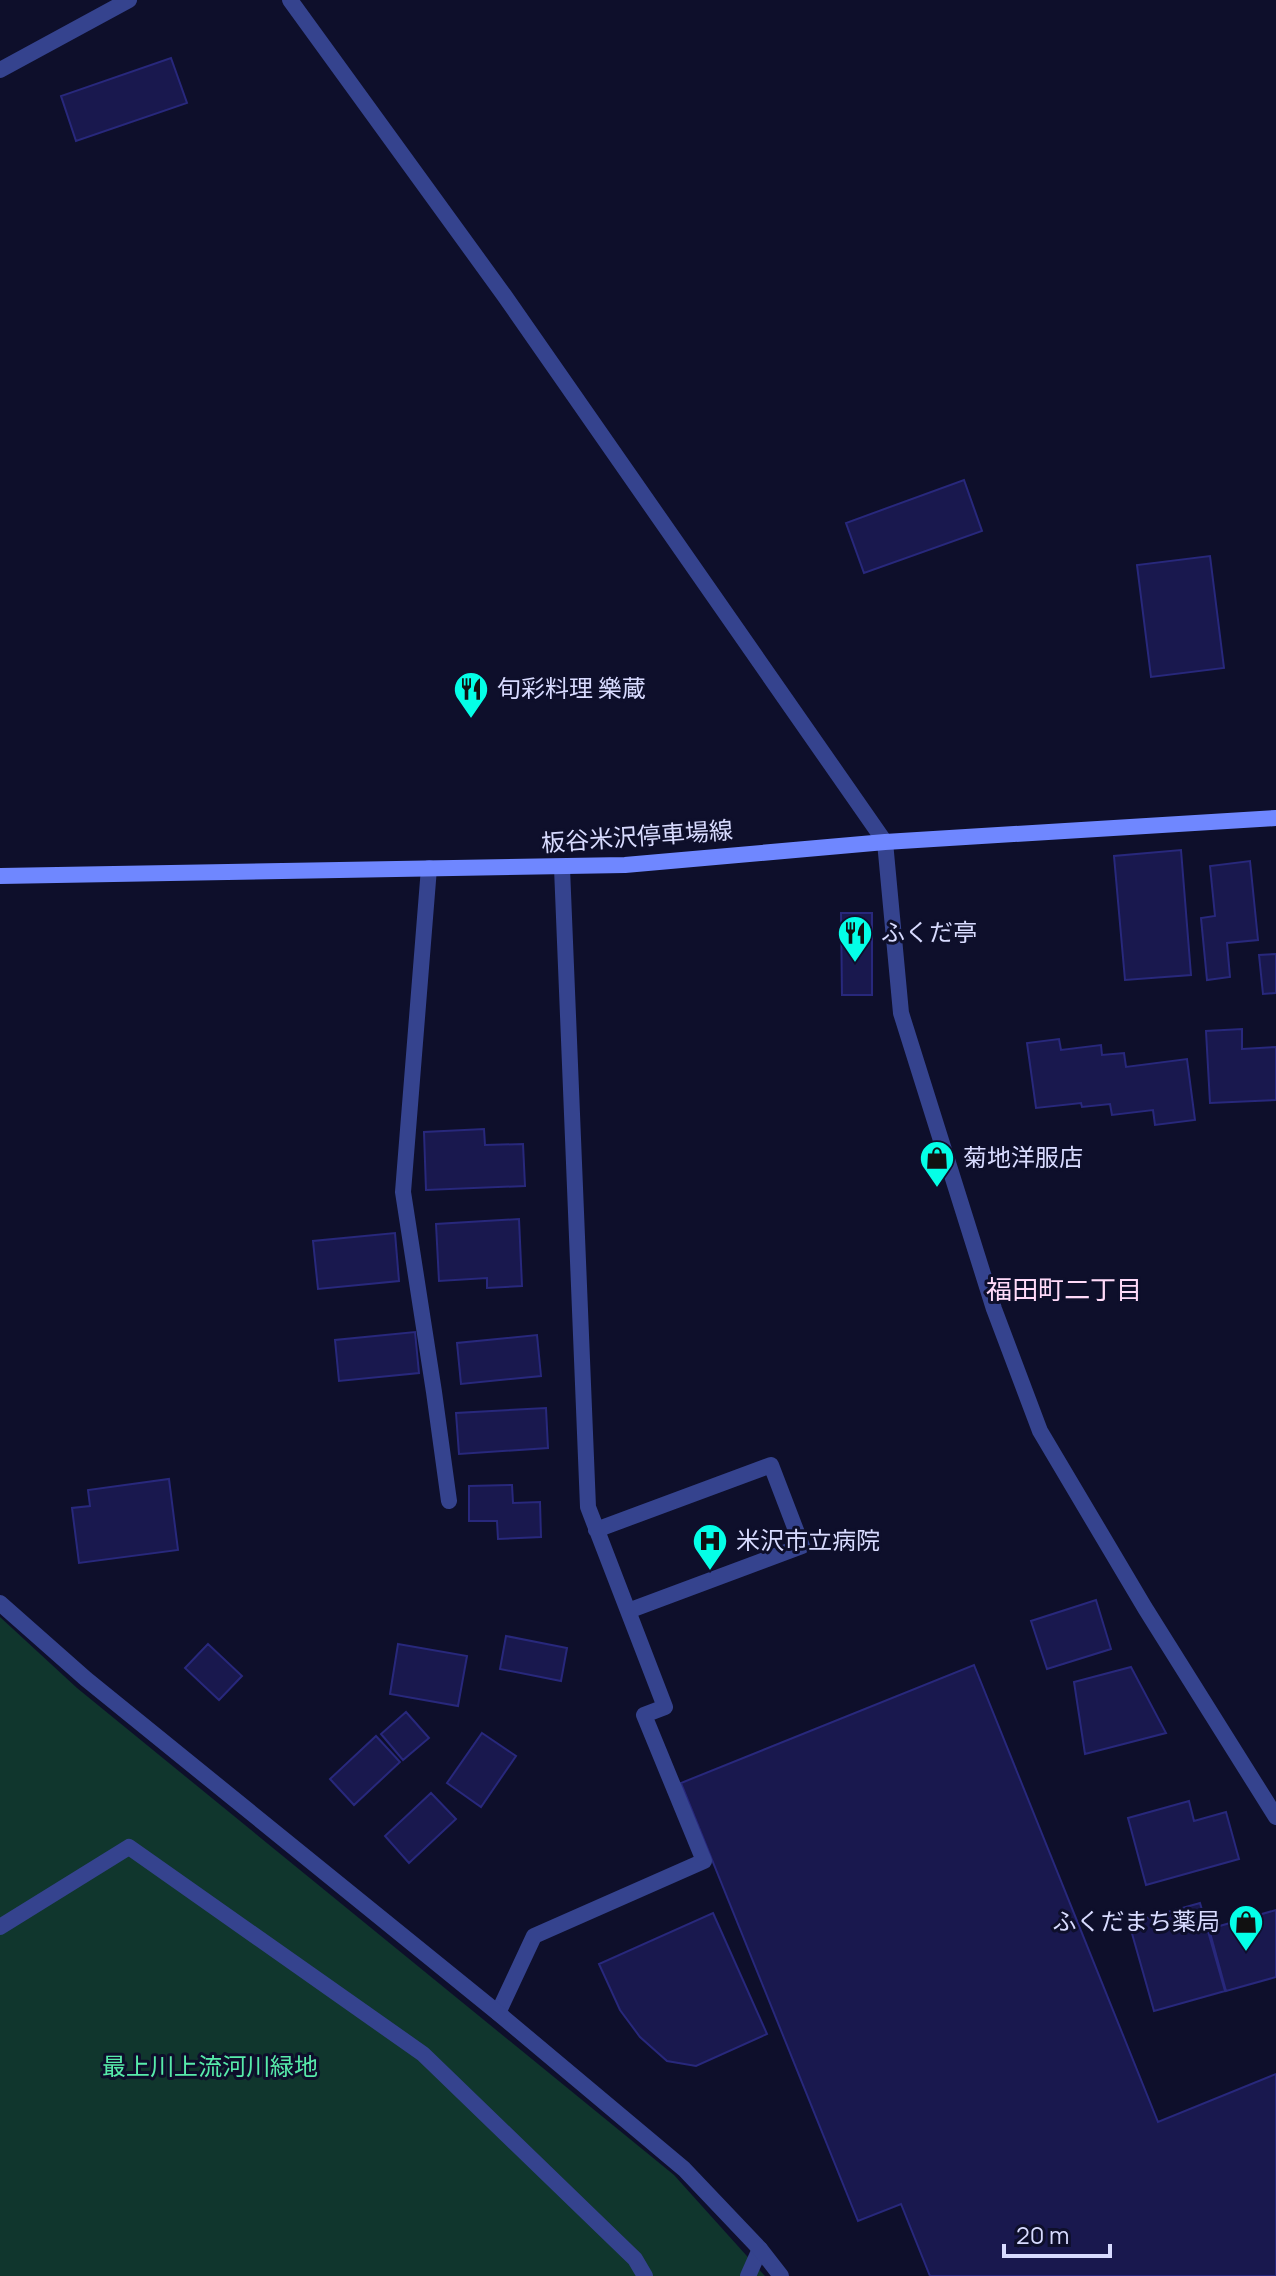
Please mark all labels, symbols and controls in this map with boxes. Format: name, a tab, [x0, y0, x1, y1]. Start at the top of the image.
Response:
restaurant icon: 旬彩料理 樂蔵	[452, 670, 490, 720]
place label: 旬彩料理 樂蔵	[497, 671, 646, 704]
street label: 板谷米沢停車場線	[540, 812, 734, 859]
restaurant icon: ふくだ亭	[836, 914, 874, 964]
place label: ふくだ亭	[881, 915, 977, 948]
shop icon: 菊地洋服店	[918, 1139, 956, 1189]
place label: 菊地洋服店	[963, 1140, 1083, 1173]
district label: 福田町二丁目	[986, 1271, 1142, 1307]
hospital icon: 米沢市立病院	[691, 1522, 729, 1572]
place label: 米沢市立病院	[736, 1523, 880, 1556]
shop icon: ふくだまち薬局	[1227, 1903, 1265, 1953]
place label: ふくだまち薬局	[1052, 1904, 1220, 1937]
park label: 最上川上流河川緑地	[102, 2049, 318, 2082]
scale bar	[1004, 2208, 1110, 2258]
text: 20 m	[1016, 2218, 1069, 2251]

